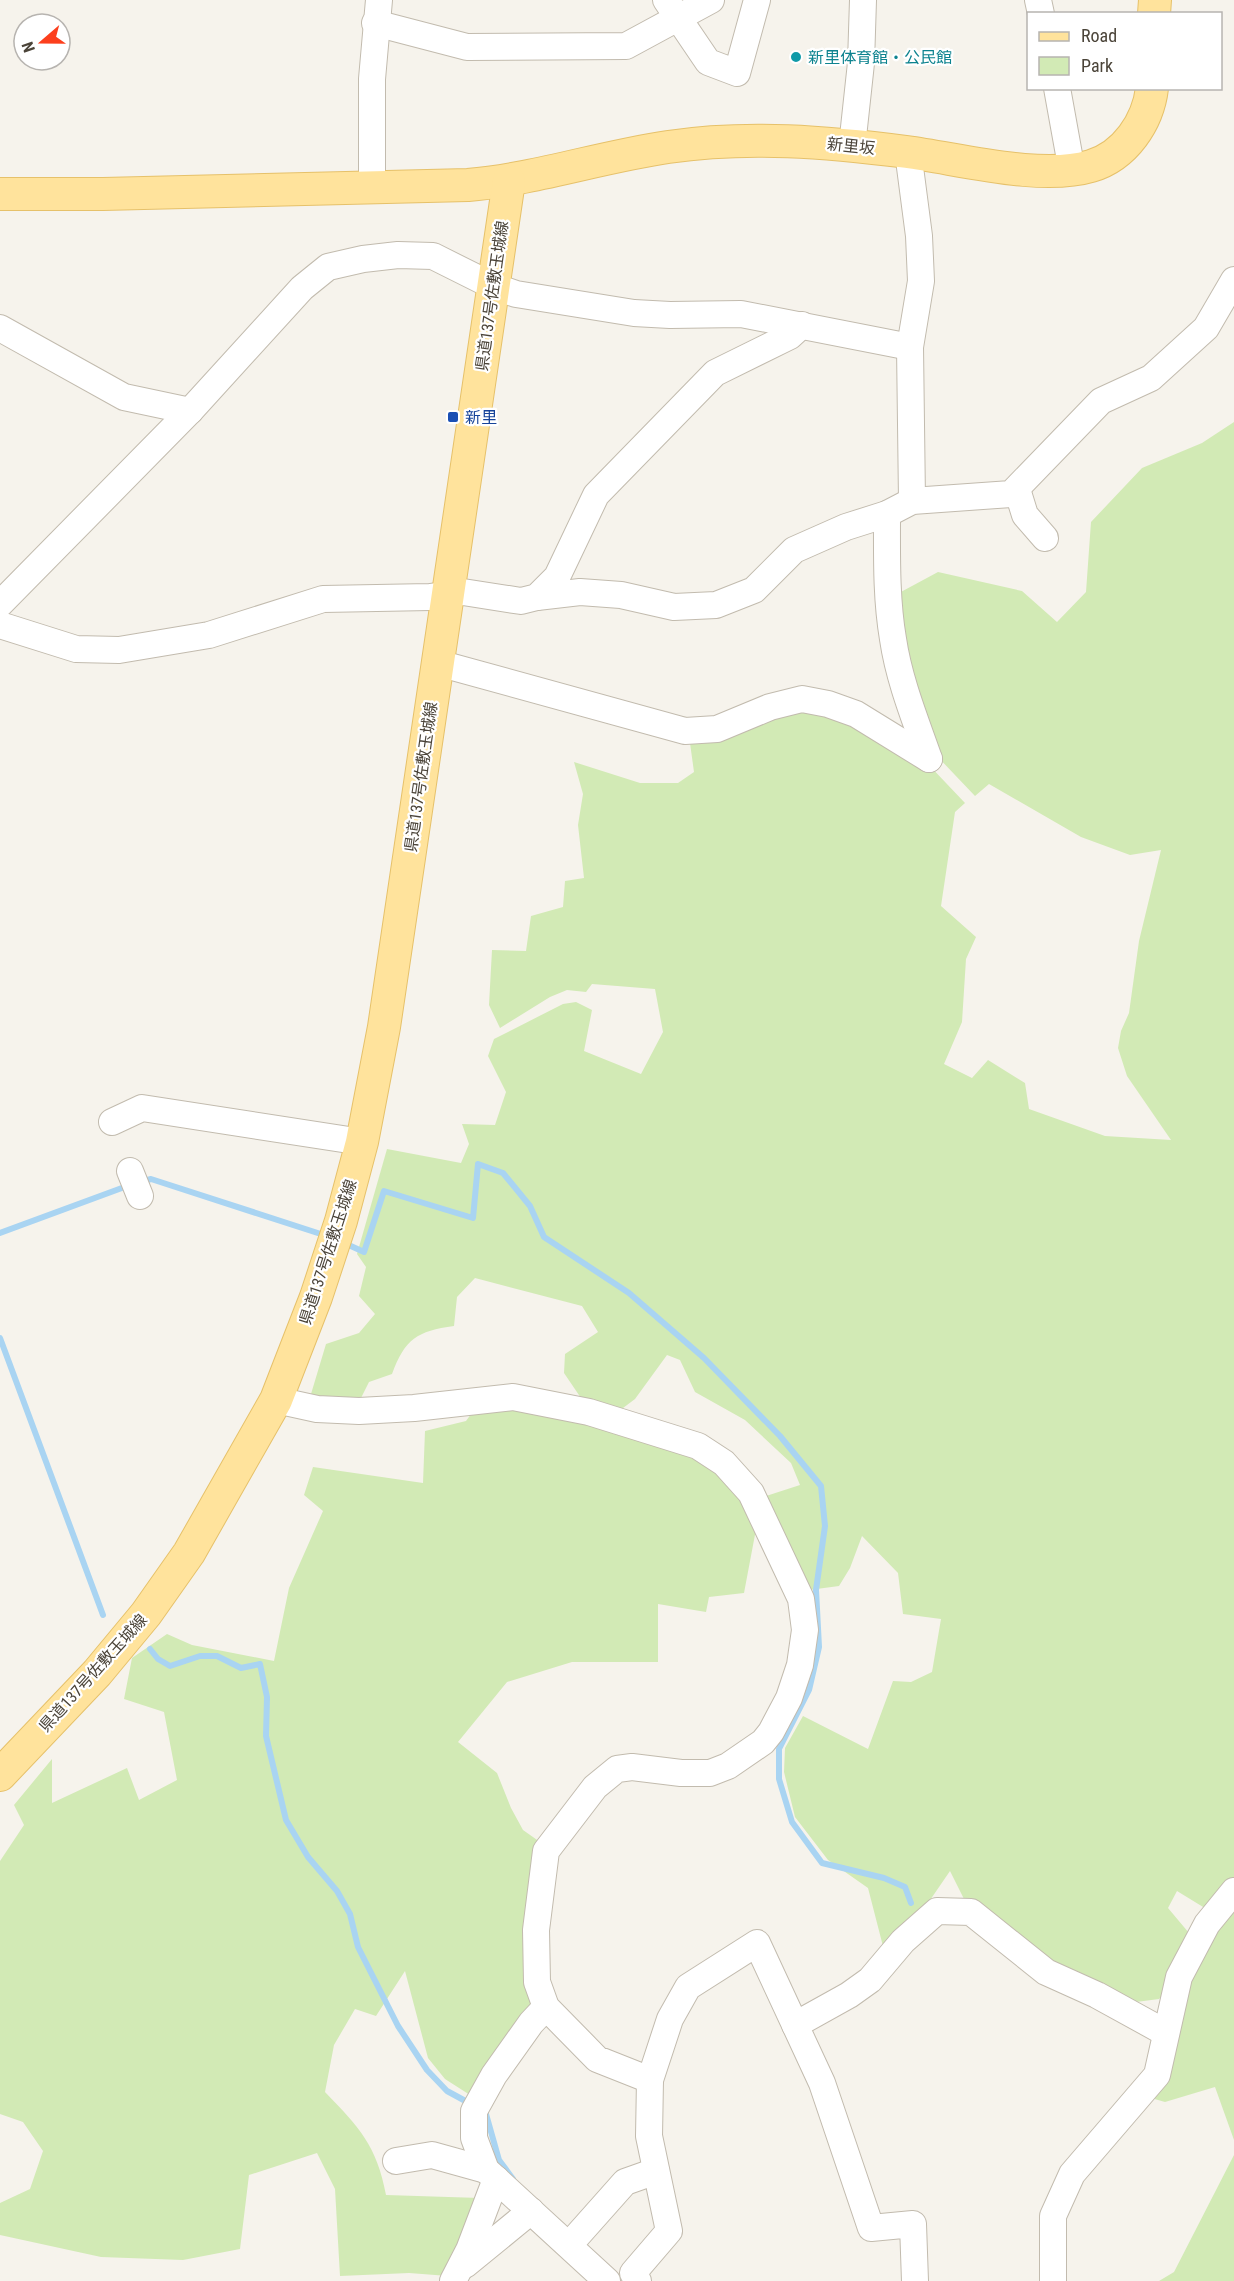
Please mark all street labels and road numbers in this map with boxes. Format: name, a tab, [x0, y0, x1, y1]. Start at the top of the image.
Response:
street label: 新里坂	[826, 134, 876, 158]
street label: 県道137号佐敷玉城線	[472, 220, 512, 372]
street label: 県道137号佐敷玉城線	[401, 701, 441, 853]
street label: 県道137号佐敷玉城線	[296, 1177, 360, 1327]
street label: 県道137号佐敷玉城線	[35, 1610, 151, 1736]

